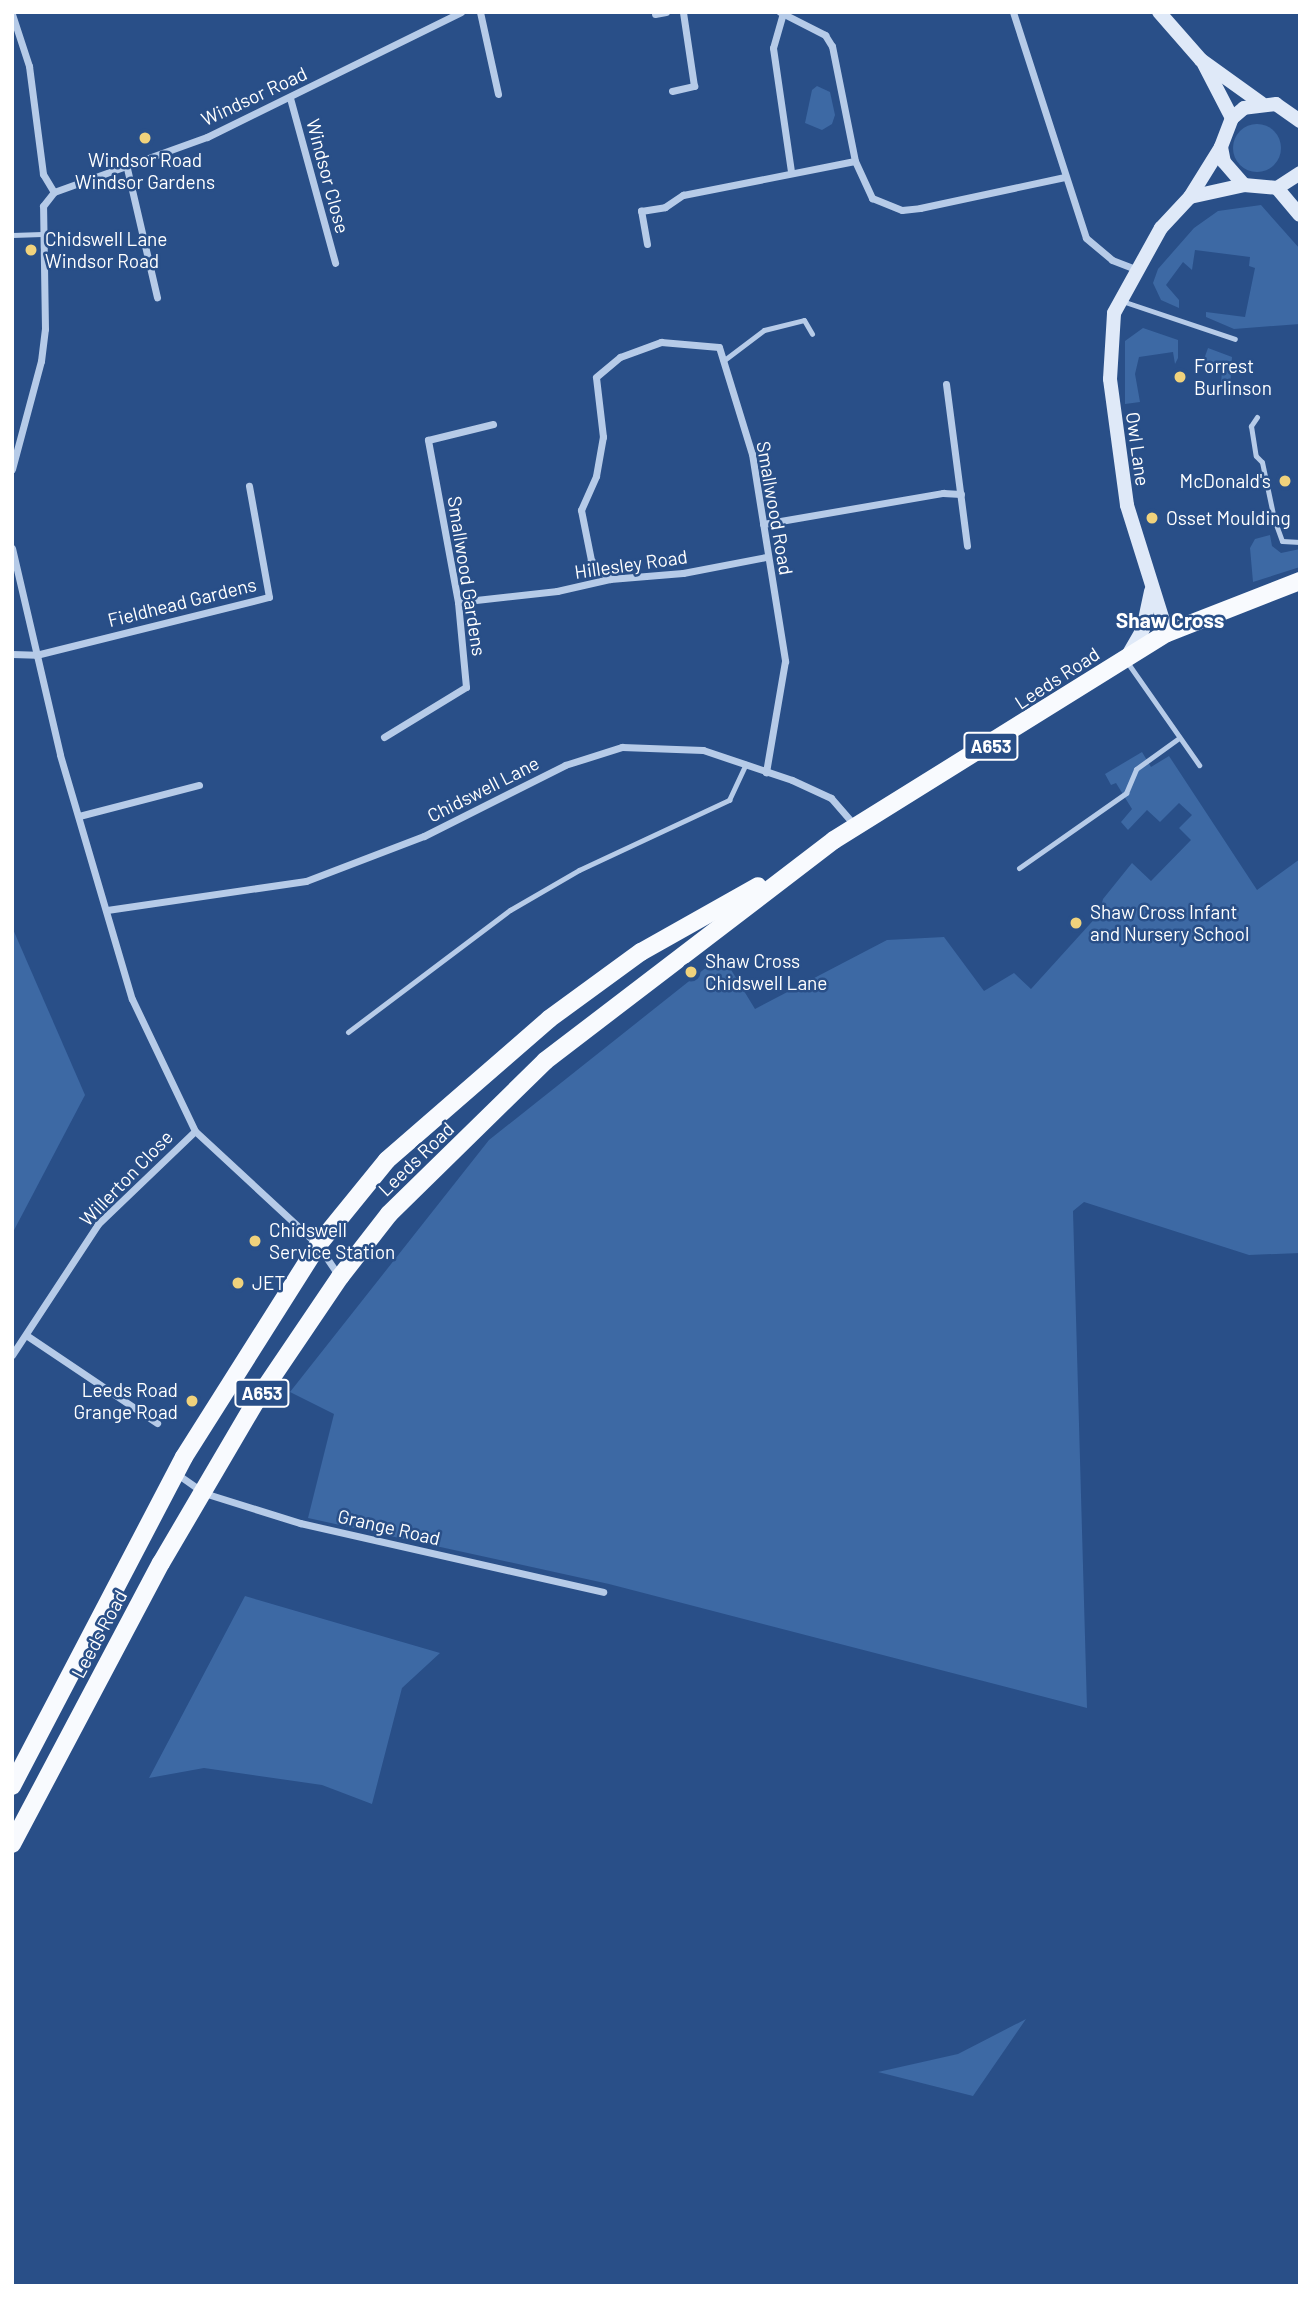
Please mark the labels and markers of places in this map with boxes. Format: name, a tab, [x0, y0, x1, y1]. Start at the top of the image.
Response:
marker: Windsor Road Windsor Gardens	[137, 130, 153, 146]
place label: Windsor Road Windsor Gardens	[75, 149, 215, 193]
place label: Chidswell Lane Windsor Road	[45, 228, 167, 272]
marker: Chidswell Lane Windsor Road	[23, 242, 39, 258]
place label: Forrest Burlinson	[1194, 355, 1272, 399]
marker: Forrest Burlinson	[1172, 369, 1188, 385]
place label: McDonald's	[1180, 470, 1271, 492]
marker: McDonald's	[1277, 473, 1293, 489]
place label: Osset Moulding	[1166, 507, 1291, 529]
marker: Osset Moulding	[1144, 510, 1160, 526]
place label: Shaw Cross Infant and Nursery School	[1090, 901, 1249, 945]
marker: Shaw Cross Infant and Nursery School	[1068, 915, 1084, 931]
place label: Shaw Cross Chidswell Lane	[705, 950, 827, 994]
marker: Shaw Cross Chidswell Lane	[683, 964, 699, 980]
place label: Chidswell Service Station	[269, 1219, 395, 1263]
marker: Chidswell Service Station	[247, 1233, 263, 1249]
place label: JET	[252, 1272, 285, 1294]
marker: JET	[230, 1275, 246, 1291]
place label: Leeds Road Grange Road	[73, 1379, 178, 1423]
marker: Leeds Road Grange Road	[184, 1393, 200, 1409]

